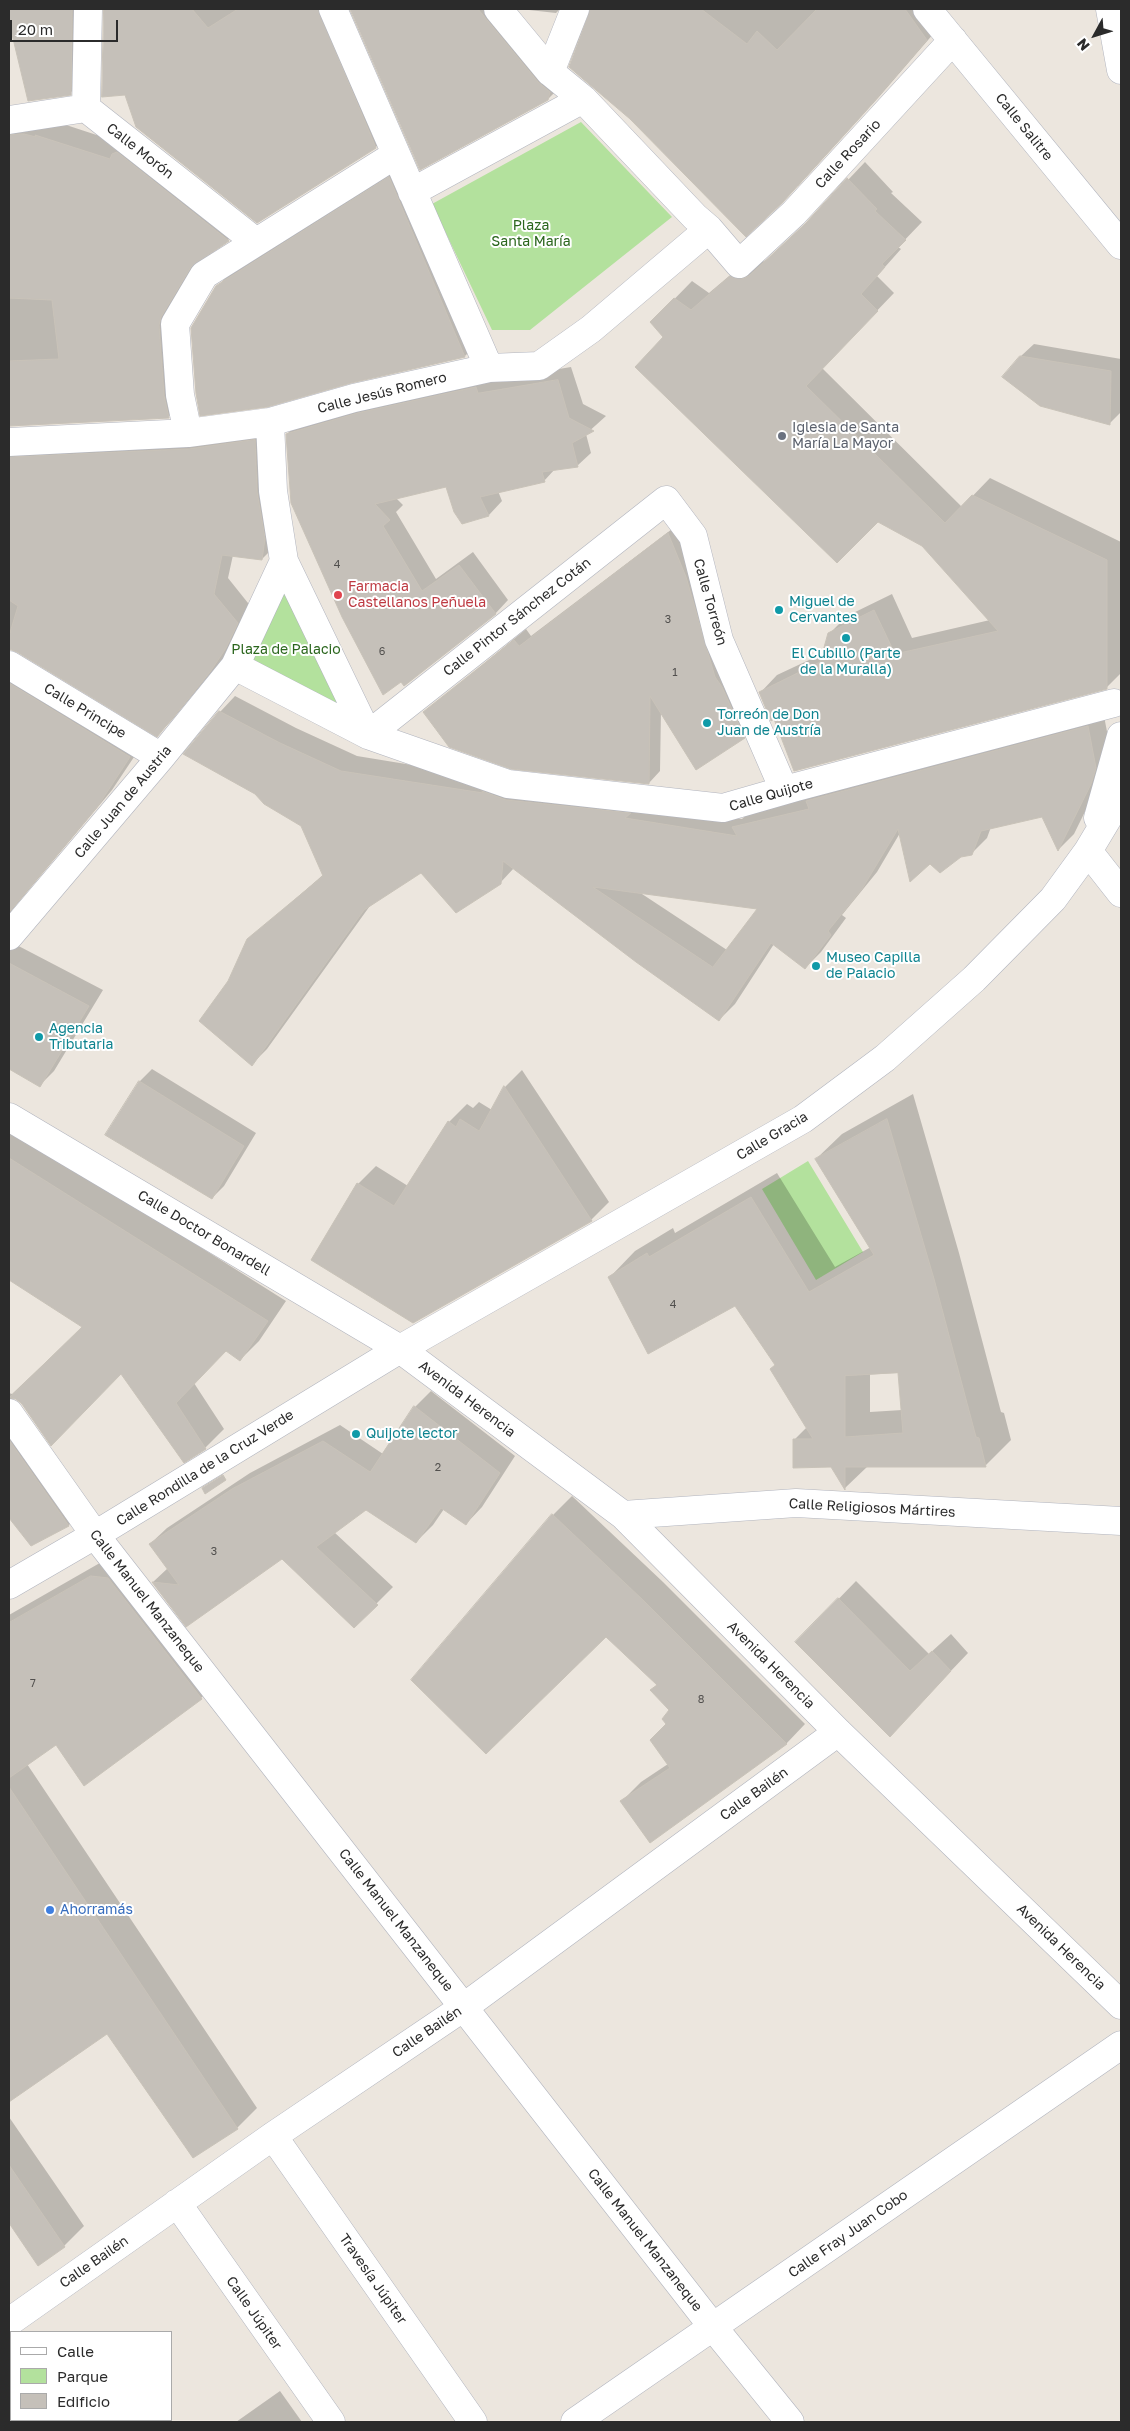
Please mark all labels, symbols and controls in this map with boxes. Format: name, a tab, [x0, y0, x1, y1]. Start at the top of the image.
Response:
scale bar	[12, 10, 120, 42]
north arrow	[1070, 10, 1120, 60]
text: 20 m	[18, 20, 53, 38]
text: N	[1073, 35, 1093, 54]
street label: Calle Salitre	[992, 90, 1056, 164]
street label: Calle Rosario	[812, 116, 884, 192]
street label: Calle Morón	[103, 120, 177, 182]
park label: Plaza Santa María	[491, 218, 571, 250]
street label: Calle Jesús Romero	[316, 369, 448, 417]
place label: Iglesia de Santa María La Mayor	[792, 420, 899, 452]
marker: Iglesia de Santa María La Mayor	[776, 430, 788, 442]
street label: Calle Pintor Sánchez Cotán	[440, 554, 594, 680]
street label: Calle Torreón	[690, 557, 730, 647]
house number: 4	[334, 558, 340, 572]
place label: Farmacia Castellanos Peñuela	[348, 579, 486, 612]
marker: Farmacia Castellanos Peñuela	[332, 589, 344, 601]
place label: Miguel de Cervantes	[789, 594, 857, 626]
marker: Miguel de Cervantes	[773, 604, 785, 616]
house number: 3	[665, 613, 671, 627]
marker: El Cubillo (Parte de la Muralla)	[840, 632, 852, 644]
park label: Plaza de Palacio	[231, 642, 341, 658]
house number: 6	[379, 645, 385, 659]
place label: El Cubillo (Parte de la Muralla)	[791, 646, 901, 679]
house number: 1	[672, 666, 678, 680]
street label: Calle Principe	[41, 680, 129, 742]
place label: Torreón de Don Juan de Austría	[717, 707, 821, 740]
marker: Torreón de Don Juan de Austría	[701, 717, 713, 729]
street label: Calle Juan de Austria	[71, 742, 175, 862]
street label: Calle Quijote	[727, 775, 815, 815]
place label: Museo Capilla de Palacio	[826, 950, 921, 982]
marker: Museo Capilla de Palacio	[810, 960, 822, 972]
place label: Agencia Tributaria	[49, 1021, 113, 1054]
marker: Agencia Tributaria	[33, 1031, 45, 1043]
street label: Calle Gracia	[733, 1108, 811, 1164]
street label: Calle Doctor Bonardell	[135, 1187, 273, 1279]
house number: 4	[670, 1298, 676, 1312]
street label: Avenida Herencia	[415, 1357, 519, 1441]
street label: Calle Rondilla de la Cruz Verde	[113, 1406, 297, 1530]
place label: Quijote lector	[366, 1426, 458, 1442]
marker: Quijote lector	[350, 1428, 362, 1440]
house number: 2	[435, 1461, 441, 1475]
street label: Calle Religiosos Mártires	[788, 1495, 956, 1521]
street label: Calle Manuel Manzaneque	[86, 1526, 208, 1676]
house number: 3	[211, 1545, 217, 1559]
street label: Avenida Herencia	[724, 1618, 818, 1712]
house number: 7	[30, 1677, 36, 1691]
house number: 8	[698, 1693, 704, 1707]
street label: Calle Bailén	[717, 1764, 791, 1824]
street label: Calle Manuel Manzaneque	[335, 1845, 457, 1995]
street label: Avenida Herencia	[1013, 1900, 1109, 1994]
place label: Ahorramás	[60, 1902, 133, 1918]
marker: Ahorramás	[44, 1904, 56, 1916]
street label: Calle Bailén	[389, 2003, 465, 2061]
street label: Calle Manuel Manzaneque	[584, 2165, 706, 2315]
street label: Calle Fray Juan Cobo	[785, 2186, 911, 2282]
street label: Travesía Júpiter	[336, 2231, 410, 2327]
street label: Calle Bailén	[56, 2232, 132, 2292]
street label: Calle Júpiter	[223, 2273, 285, 2353]
legend	[10, 2331, 172, 2421]
text: Calle	[57, 2342, 94, 2360]
text: Parque	[57, 2367, 108, 2385]
text: Edificio	[57, 2392, 110, 2410]

